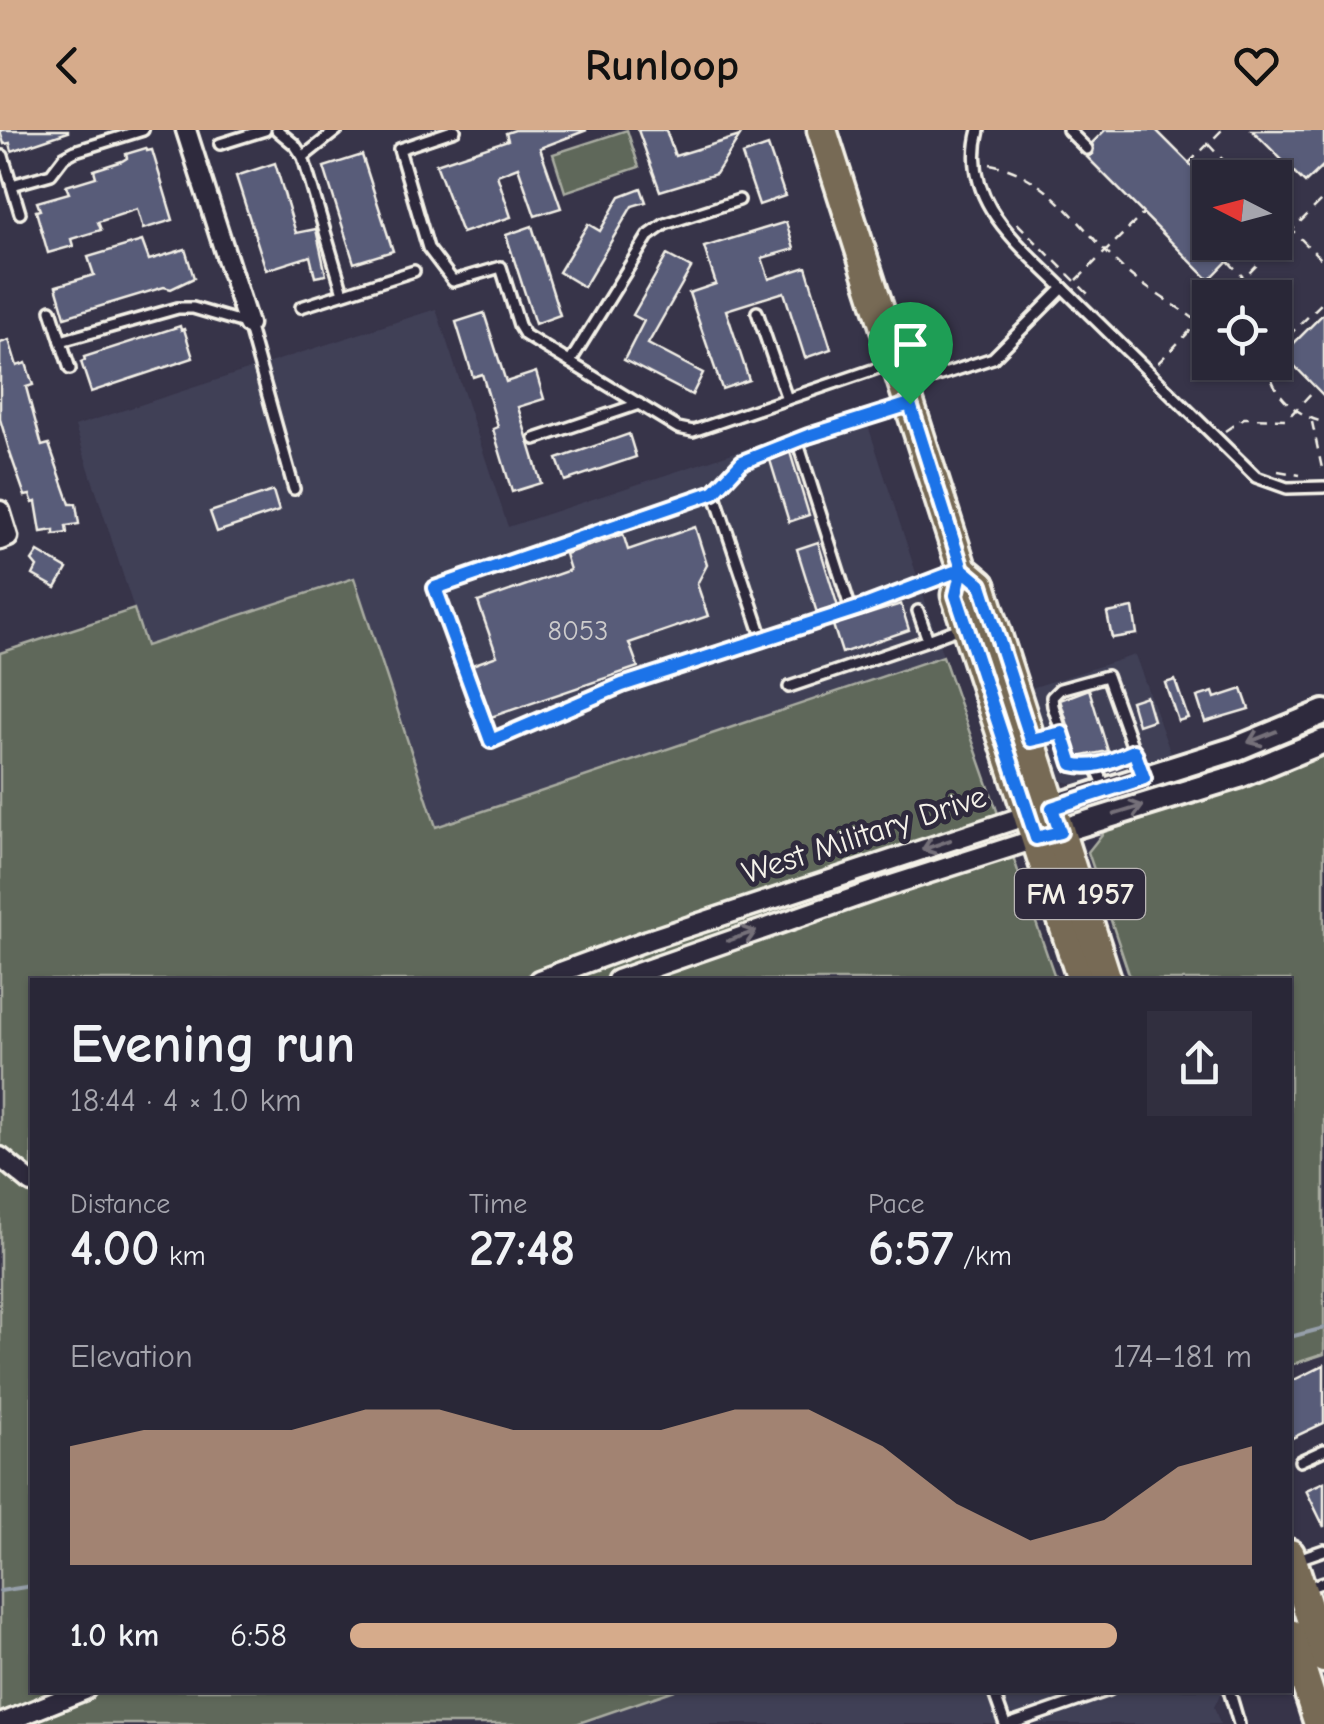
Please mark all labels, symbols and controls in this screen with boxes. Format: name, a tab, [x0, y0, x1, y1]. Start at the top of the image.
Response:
icon: back	[40, 38, 95, 93]
icon: heart	[1229, 38, 1284, 93]
text: Runloop	[585, 39, 739, 91]
north arrow	[1192, 160, 1292, 260]
map controls	[1192, 160, 1292, 380]
button: locate	[1192, 280, 1292, 380]
pin	[868, 302, 953, 405]
icon: arrive	[883, 317, 938, 372]
house number: 8053	[548, 615, 608, 647]
one-way arrow	[1248, 730, 1278, 748]
street label: West Military Drive	[737, 778, 991, 891]
one-way arrow	[1113, 800, 1145, 818]
one-way arrow	[920, 838, 952, 856]
road number: FM 1957	[1015, 869, 1145, 919]
one-way arrow	[726, 926, 757, 944]
button: share	[1147, 1011, 1252, 1116]
text: Evening run	[70, 1012, 355, 1076]
text: 18:44 · 4 × 1.0 km	[70, 1082, 302, 1119]
text: Distance	[70, 1188, 170, 1220]
text: Time	[469, 1188, 527, 1220]
text: Pace	[868, 1188, 924, 1220]
text: 4.00	[70, 1220, 160, 1278]
text: 27:48	[469, 1220, 575, 1278]
text: 6:57	[868, 1220, 954, 1278]
text: km	[160, 1240, 206, 1272]
text: /km	[954, 1240, 1012, 1272]
text: Elevation	[70, 1338, 193, 1375]
text: 174–181 m	[1113, 1338, 1252, 1375]
text: 1.0 km	[70, 1617, 159, 1654]
text: 6:58	[230, 1617, 287, 1654]

